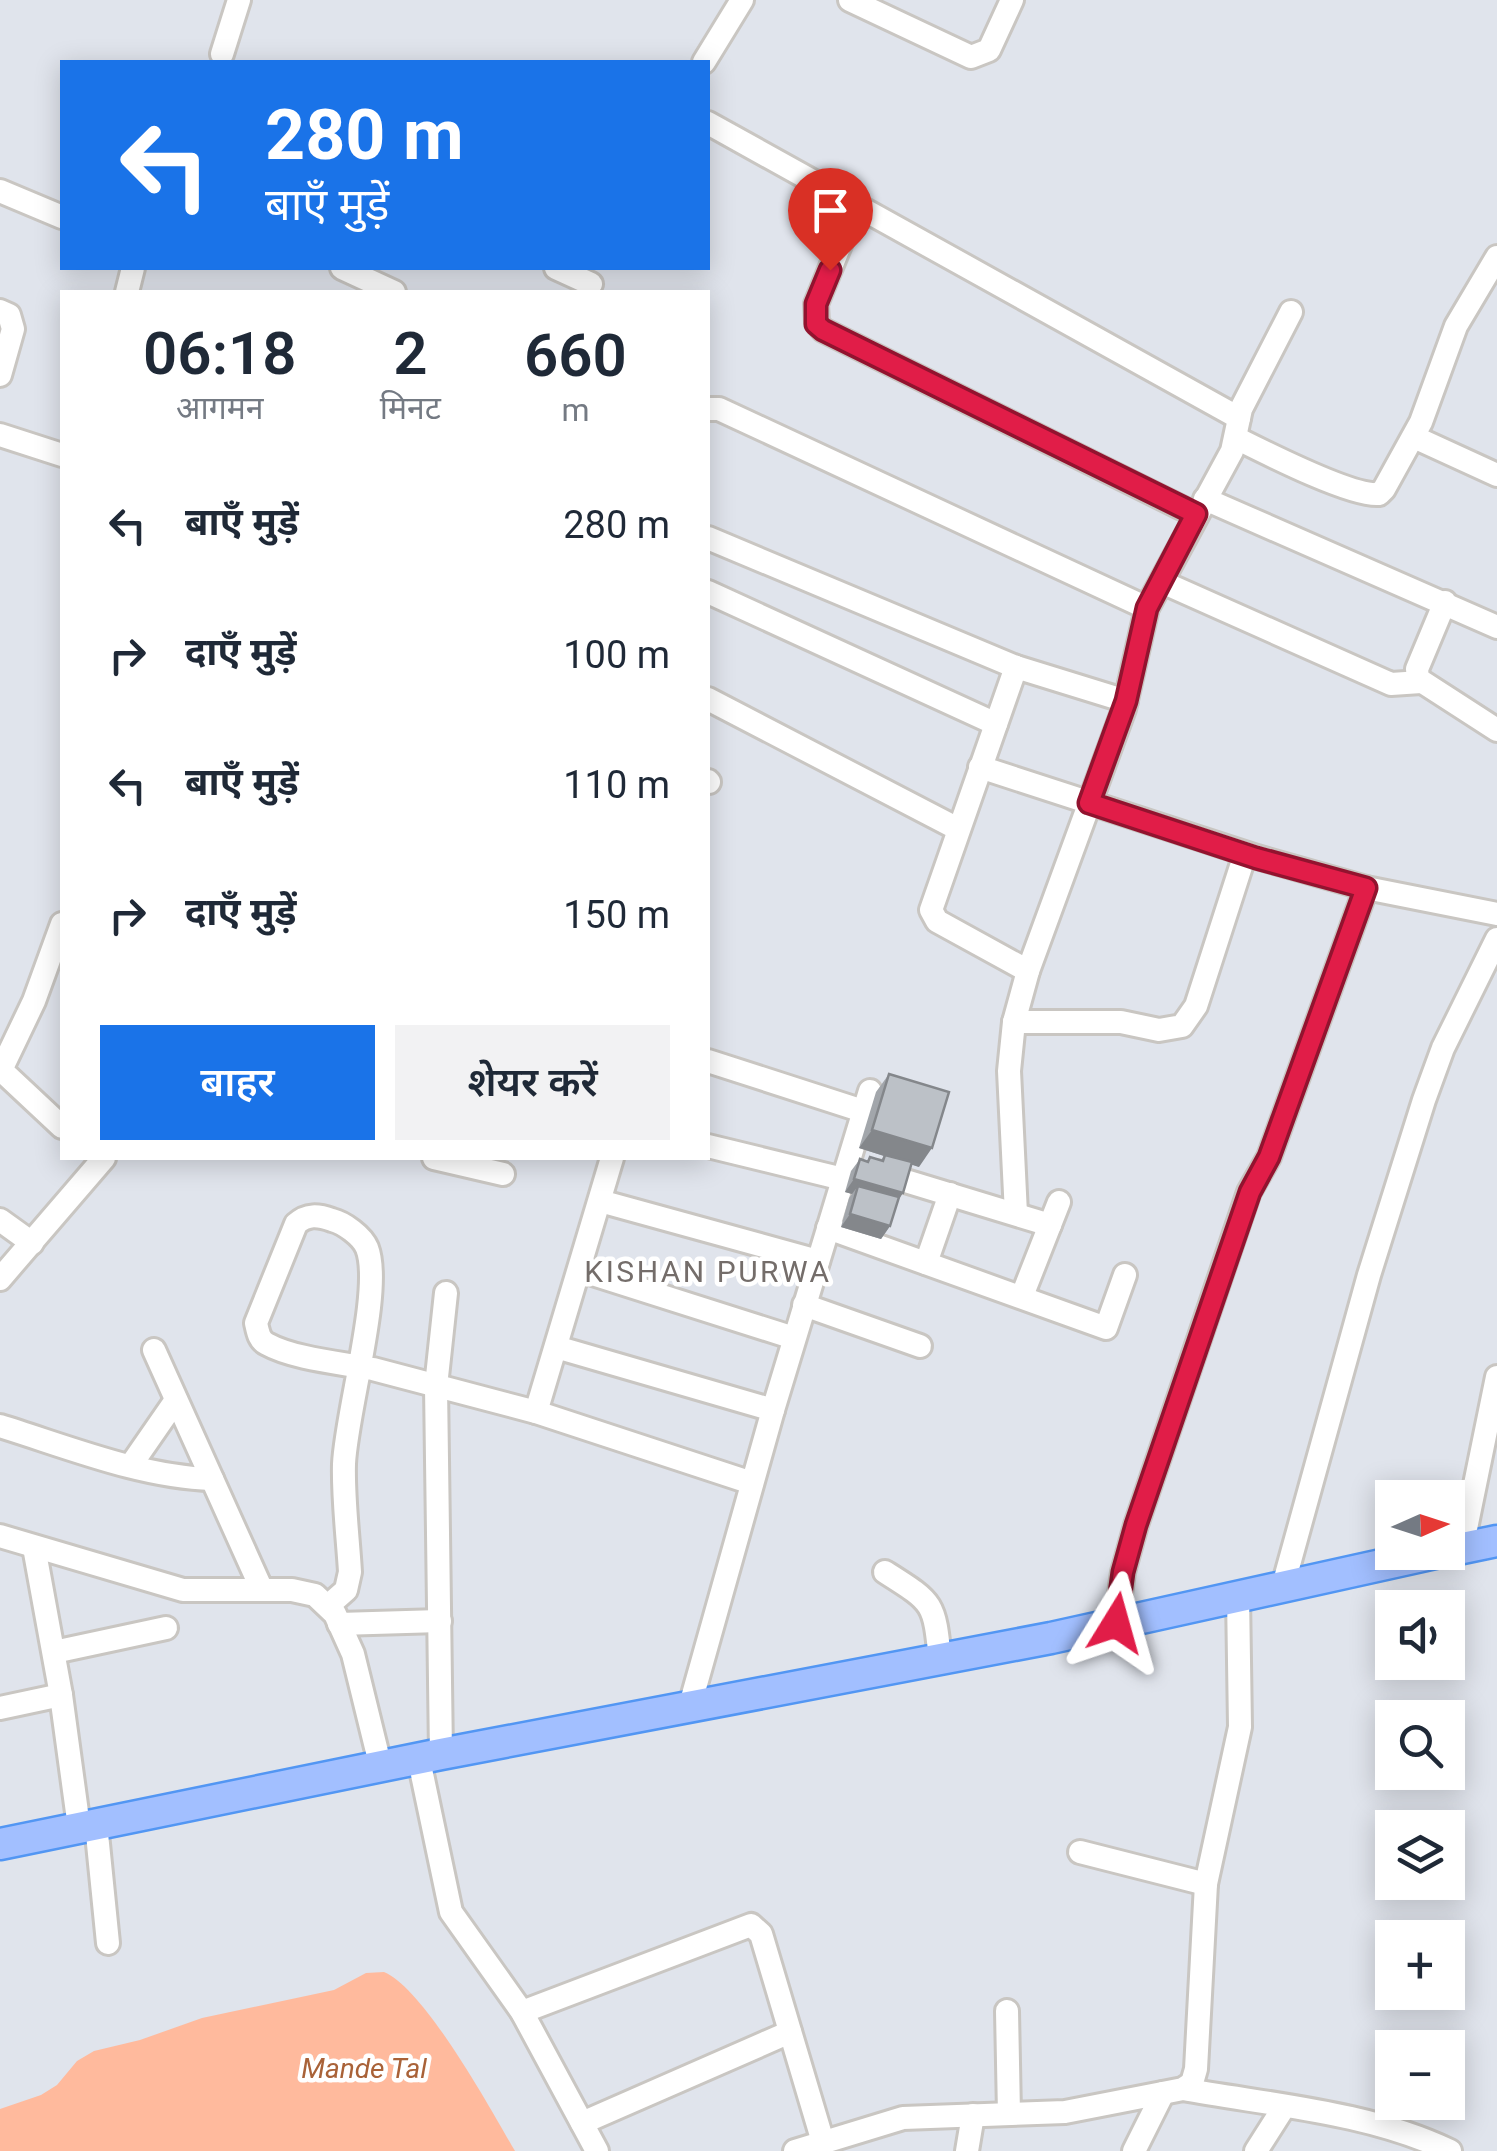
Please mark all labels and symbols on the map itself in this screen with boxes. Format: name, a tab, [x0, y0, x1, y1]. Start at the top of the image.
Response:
pin	[788, 168, 873, 271]
district label: KISHAN PURWA	[584, 1254, 832, 1289]
north arrow	[1375, 1480, 1465, 1570]
position arrow	[1064, 1571, 1168, 1675]
water label: Mande Tal	[301, 2052, 427, 2085]

